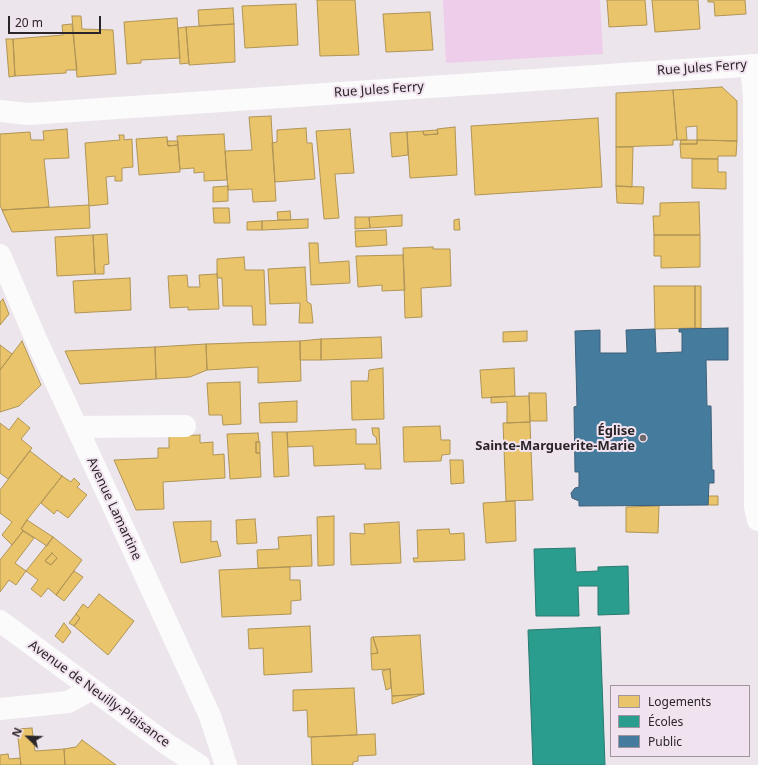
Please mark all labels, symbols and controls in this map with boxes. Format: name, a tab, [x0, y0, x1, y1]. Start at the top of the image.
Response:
scale bar	[10, 8, 103, 34]
text: 20 m	[15, 14, 43, 31]
street label: Rue Jules Ferry	[656, 57, 748, 79]
street label: Rue Jules Ferry	[333, 79, 425, 101]
place label: Église Sainte-Marguerite-Marie	[475, 423, 635, 454]
marker: Église Sainte-Marguerite-Marie	[638, 433, 648, 443]
street label: Avenue Lamartine	[83, 455, 145, 563]
street label: Avenue de Neuilly-Plaisance	[25, 637, 173, 751]
legend	[610, 685, 750, 757]
text: Logements	[648, 693, 711, 710]
text: Écoles	[648, 713, 683, 730]
north arrow	[8, 717, 48, 757]
text: N	[8, 725, 25, 739]
text: Public	[648, 733, 682, 750]

